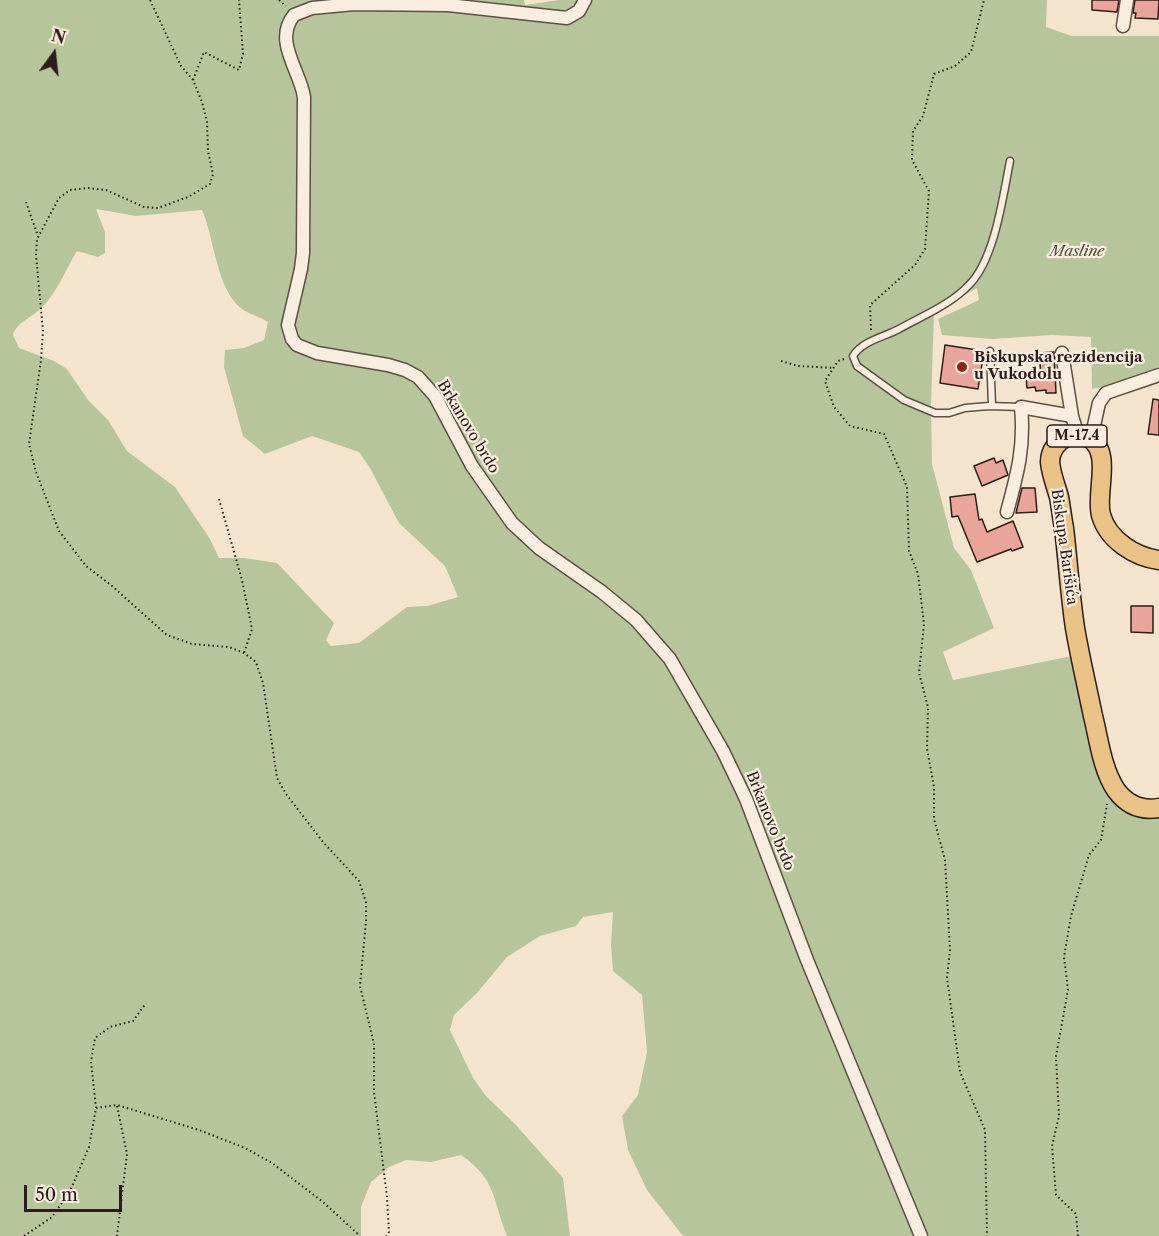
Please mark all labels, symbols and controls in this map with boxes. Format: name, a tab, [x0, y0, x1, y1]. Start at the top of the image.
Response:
north arrow	[24, 24, 84, 84]
text: N	[49, 25, 68, 48]
park label: Masline	[1050, 243, 1104, 261]
place label: Biskupska rezidencija u Vukodolu	[974, 349, 1143, 384]
marker: Biskupska rezidencija u Vukodolu	[955, 360, 969, 374]
street label: Brkanovo brdo	[433, 377, 503, 477]
road number: M-17.4	[1047, 425, 1107, 447]
street label: Biskupa Barišića	[1047, 488, 1081, 606]
street label: Brkanovo brdo	[742, 769, 798, 873]
scale bar	[27, 1173, 124, 1211]
text: 50 m	[35, 1184, 78, 1206]

